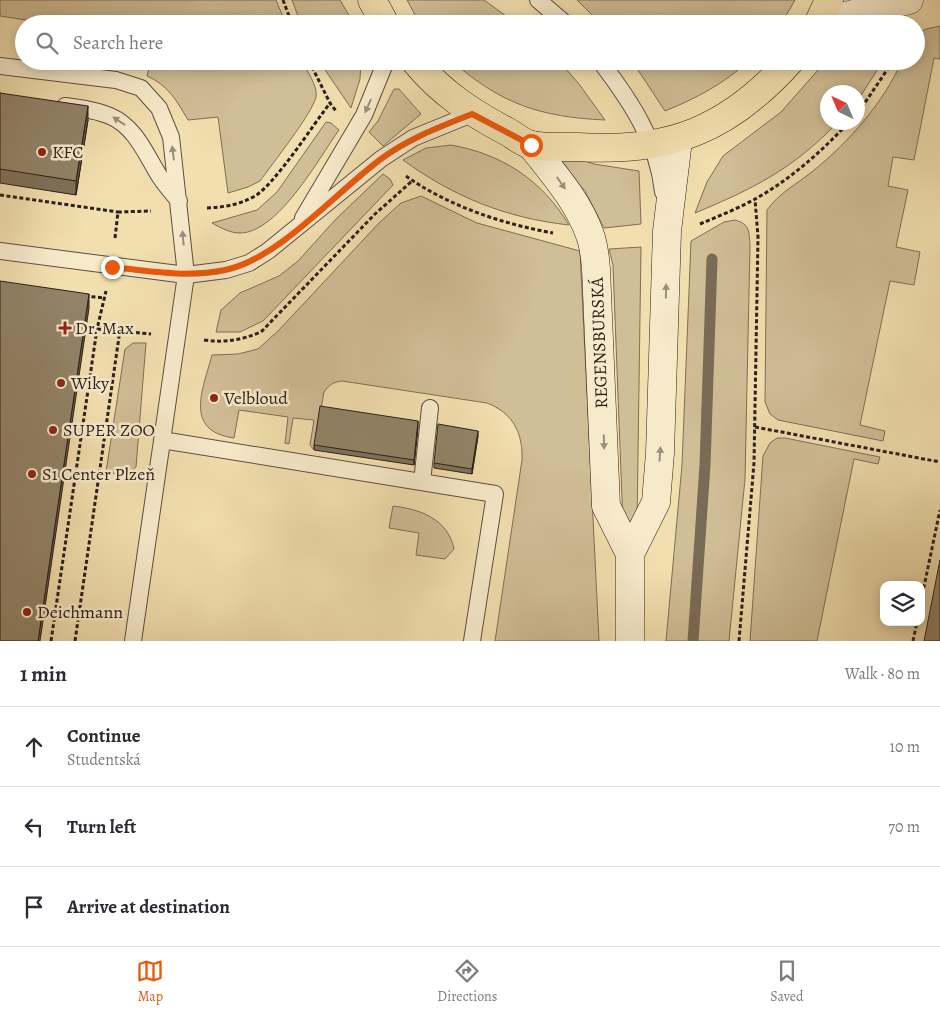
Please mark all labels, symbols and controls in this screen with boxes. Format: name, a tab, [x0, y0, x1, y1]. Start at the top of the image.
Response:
search box	[15, 15, 925, 70]
icon: search	[33, 29, 61, 57]
text: Search here	[73, 30, 163, 56]
north arrow	[820, 85, 865, 130]
one-way arrow	[364, 99, 372, 113]
one-way arrow	[113, 117, 126, 126]
route start	[520, 134, 543, 157]
place label: KFC	[52, 140, 84, 164]
one-way arrow	[169, 145, 177, 161]
marker: KFC	[36, 146, 48, 158]
one-way arrow	[556, 176, 566, 190]
one-way arrow	[179, 230, 187, 246]
route end	[101, 256, 124, 279]
street label: REGENSBURSKÁ	[585, 276, 613, 409]
one-way arrow	[662, 283, 670, 299]
place label: Dr. Max	[75, 316, 134, 340]
marker: Dr. Max	[59, 322, 71, 334]
place label: Wiky	[70, 371, 110, 395]
marker: Wiky	[55, 377, 67, 389]
place label: Velbloud	[223, 386, 288, 410]
marker: Velbloud	[208, 392, 220, 404]
place label: SUPER ZOO	[63, 418, 155, 442]
marker: SUPER ZOO	[47, 424, 59, 436]
one-way arrow	[600, 434, 608, 450]
one-way arrow	[657, 445, 665, 461]
place label: S1 Center Plzeň	[42, 462, 155, 486]
marker: S1 Center Plzeň	[26, 468, 38, 480]
map controls	[880, 581, 925, 626]
button: layers	[880, 581, 925, 626]
place label: Deichmann	[37, 600, 123, 624]
marker: Deichmann	[21, 606, 33, 618]
text: 1 min	[20, 660, 67, 688]
text: Walk · 80 m	[845, 663, 920, 685]
text: Continue	[67, 723, 141, 749]
icon: ahead	[20, 733, 48, 761]
text: 10 m	[890, 736, 920, 758]
text: Studentská	[67, 749, 141, 771]
icon: left	[20, 813, 48, 841]
text: Turn left	[67, 814, 136, 840]
text: 70 m	[888, 816, 920, 838]
icon: arrive	[20, 893, 48, 921]
text: Arrive at destination	[67, 894, 230, 920]
tab: Map	[136, 957, 164, 1006]
tab: Directions	[437, 957, 497, 1006]
tab: Saved	[770, 957, 804, 1006]

